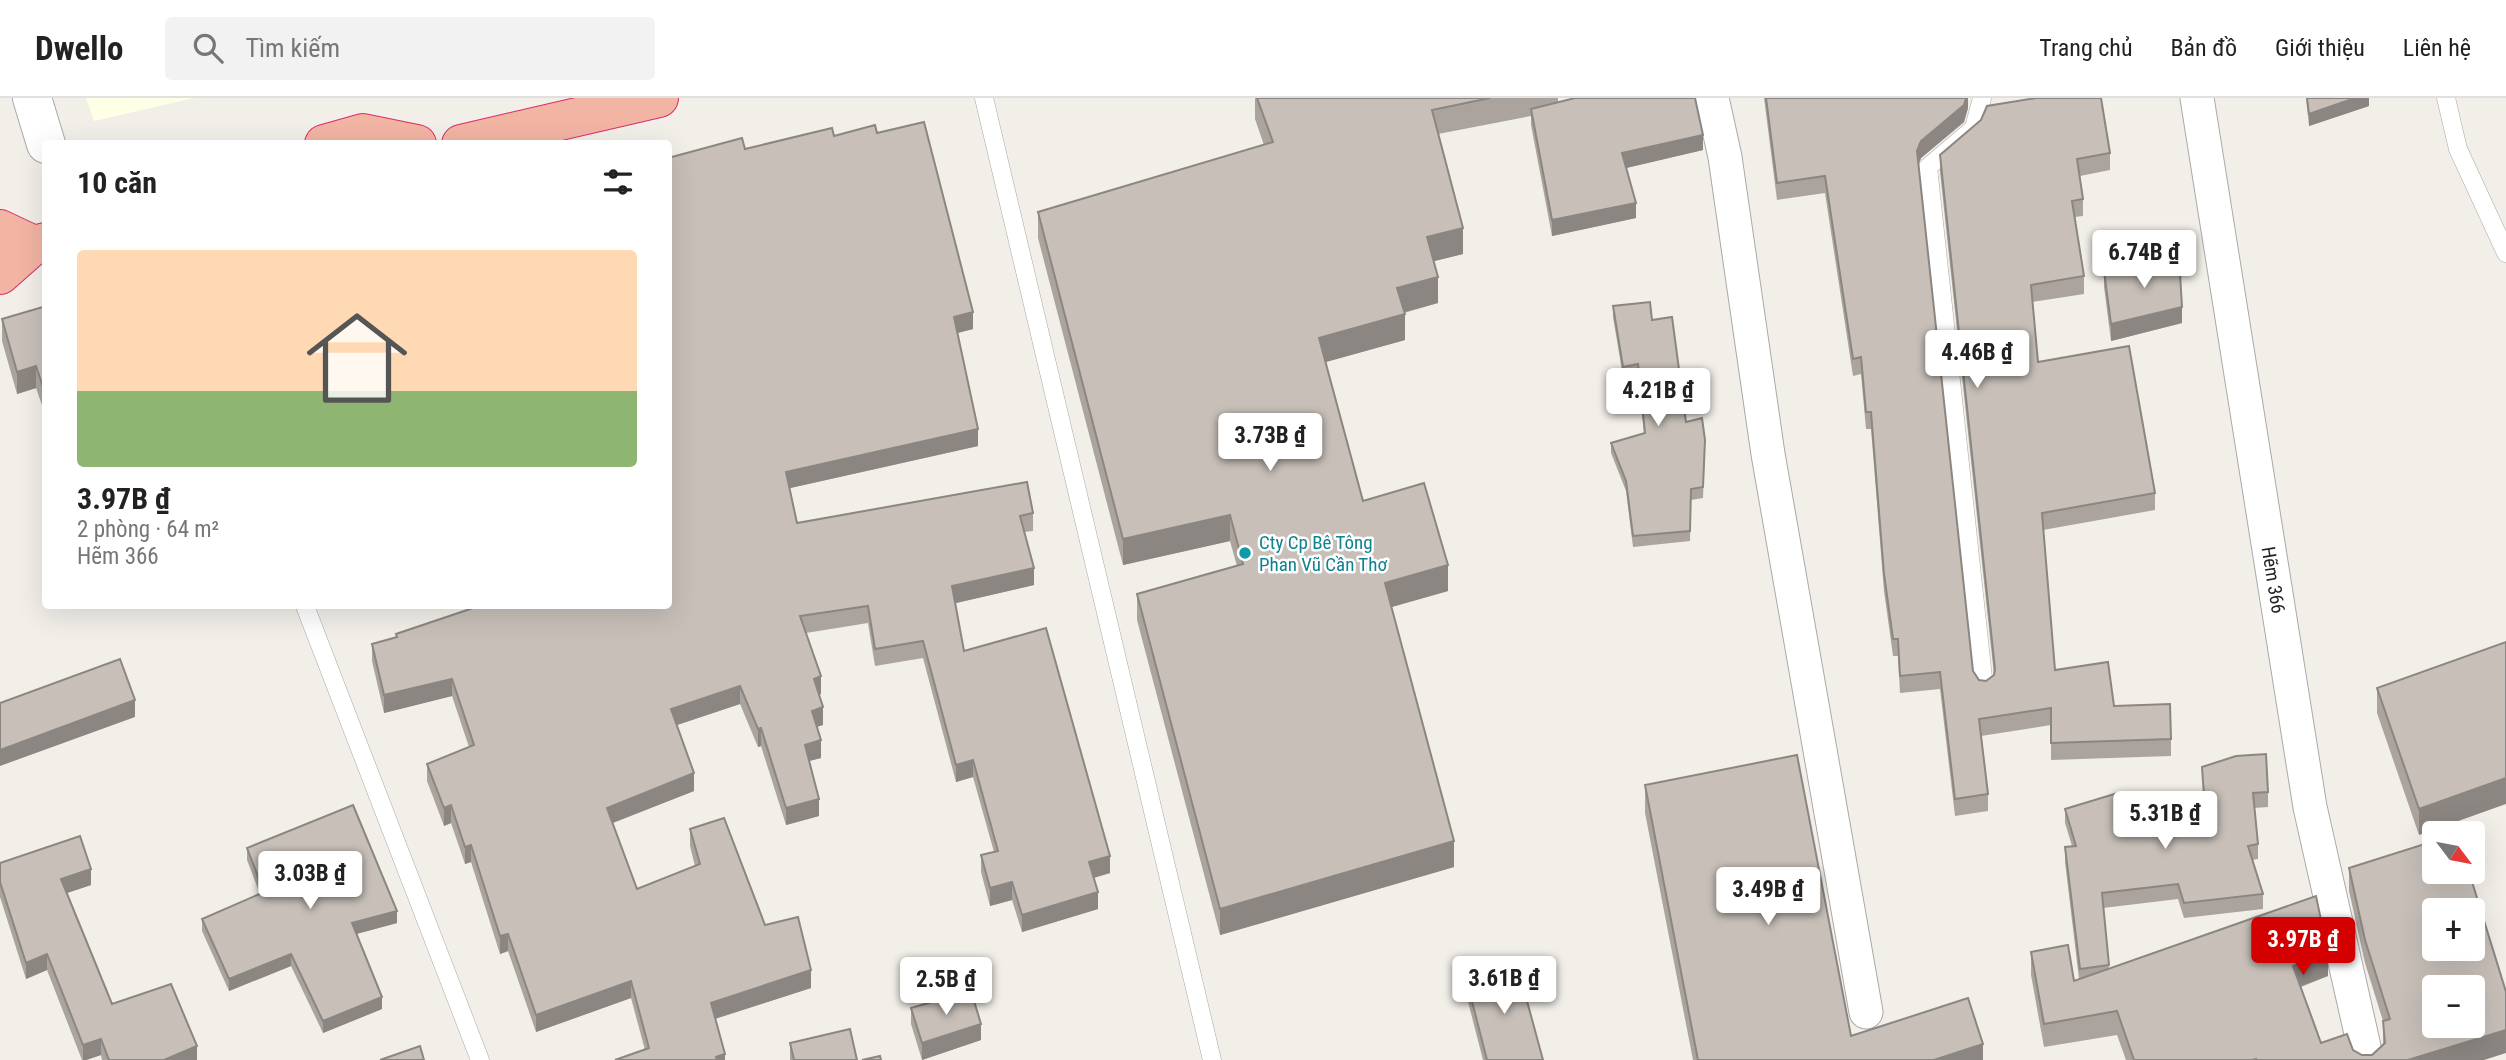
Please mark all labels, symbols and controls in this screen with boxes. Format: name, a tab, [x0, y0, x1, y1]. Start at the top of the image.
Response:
search box	[165, 17, 655, 80]
text: Dwello	[35, 29, 123, 68]
icon: search	[189, 29, 227, 67]
text: Tìm kiếm	[245, 33, 340, 63]
text: Trang chủ	[2039, 34, 2133, 62]
text: Bản đồ	[2171, 34, 2237, 62]
text: Giới thiệu	[2275, 34, 2365, 62]
text: Liên hệ	[2403, 34, 2471, 62]
icon: filters	[599, 163, 637, 201]
text: 10 căn	[77, 165, 157, 200]
pin: 6.74B ₫	[2079, 230, 2209, 290]
text: 6.74B ₫	[2108, 239, 2180, 266]
icon: home	[294, 295, 420, 421]
pin: 4.46B ₫	[1912, 330, 2042, 390]
text: 4.46B ₫	[1941, 339, 2013, 366]
pin: 4.21B ₫	[1593, 368, 1723, 428]
text: 4.21B ₫	[1622, 377, 1694, 404]
pin: 3.73B ₫	[1205, 414, 1335, 473]
text: 3.73B ₫	[1234, 422, 1306, 449]
text: 3.97B ₫	[77, 481, 170, 516]
text: 2 phòng · 64 m²	[77, 516, 219, 543]
place label: Cty Cp Bê Tông Phan Vũ Cần Thơ	[1259, 531, 1387, 576]
text: Hẽm 366	[77, 543, 159, 570]
marker: Cty Cp Bê Tông Phan Vũ Cần Thơ	[1237, 545, 1253, 561]
street label: Hẽm 366	[2257, 545, 2290, 615]
pin: 5.31B ₫	[2100, 792, 2230, 851]
text: 5.31B ₫	[2129, 800, 2201, 827]
north arrow	[2422, 821, 2485, 884]
map controls	[2422, 821, 2485, 1038]
pin: 3.03B ₫	[245, 852, 375, 911]
text: 3.03B ₫	[274, 860, 346, 887]
pin: 3.49B ₫	[1703, 868, 1833, 927]
text: 3.49B ₫	[1732, 876, 1804, 903]
button: +	[2422, 898, 2485, 961]
pin: 3.97B ₫	[2238, 918, 2368, 977]
text: 3.97B ₫	[2267, 926, 2339, 953]
pin: 3.61B ₫	[1439, 956, 1569, 1016]
pin: 2.5B ₫	[889, 958, 1003, 1017]
text: 3.61B ₫	[1468, 965, 1540, 992]
text: 2.5B ₫	[916, 966, 976, 993]
button: −	[2422, 975, 2485, 1038]

